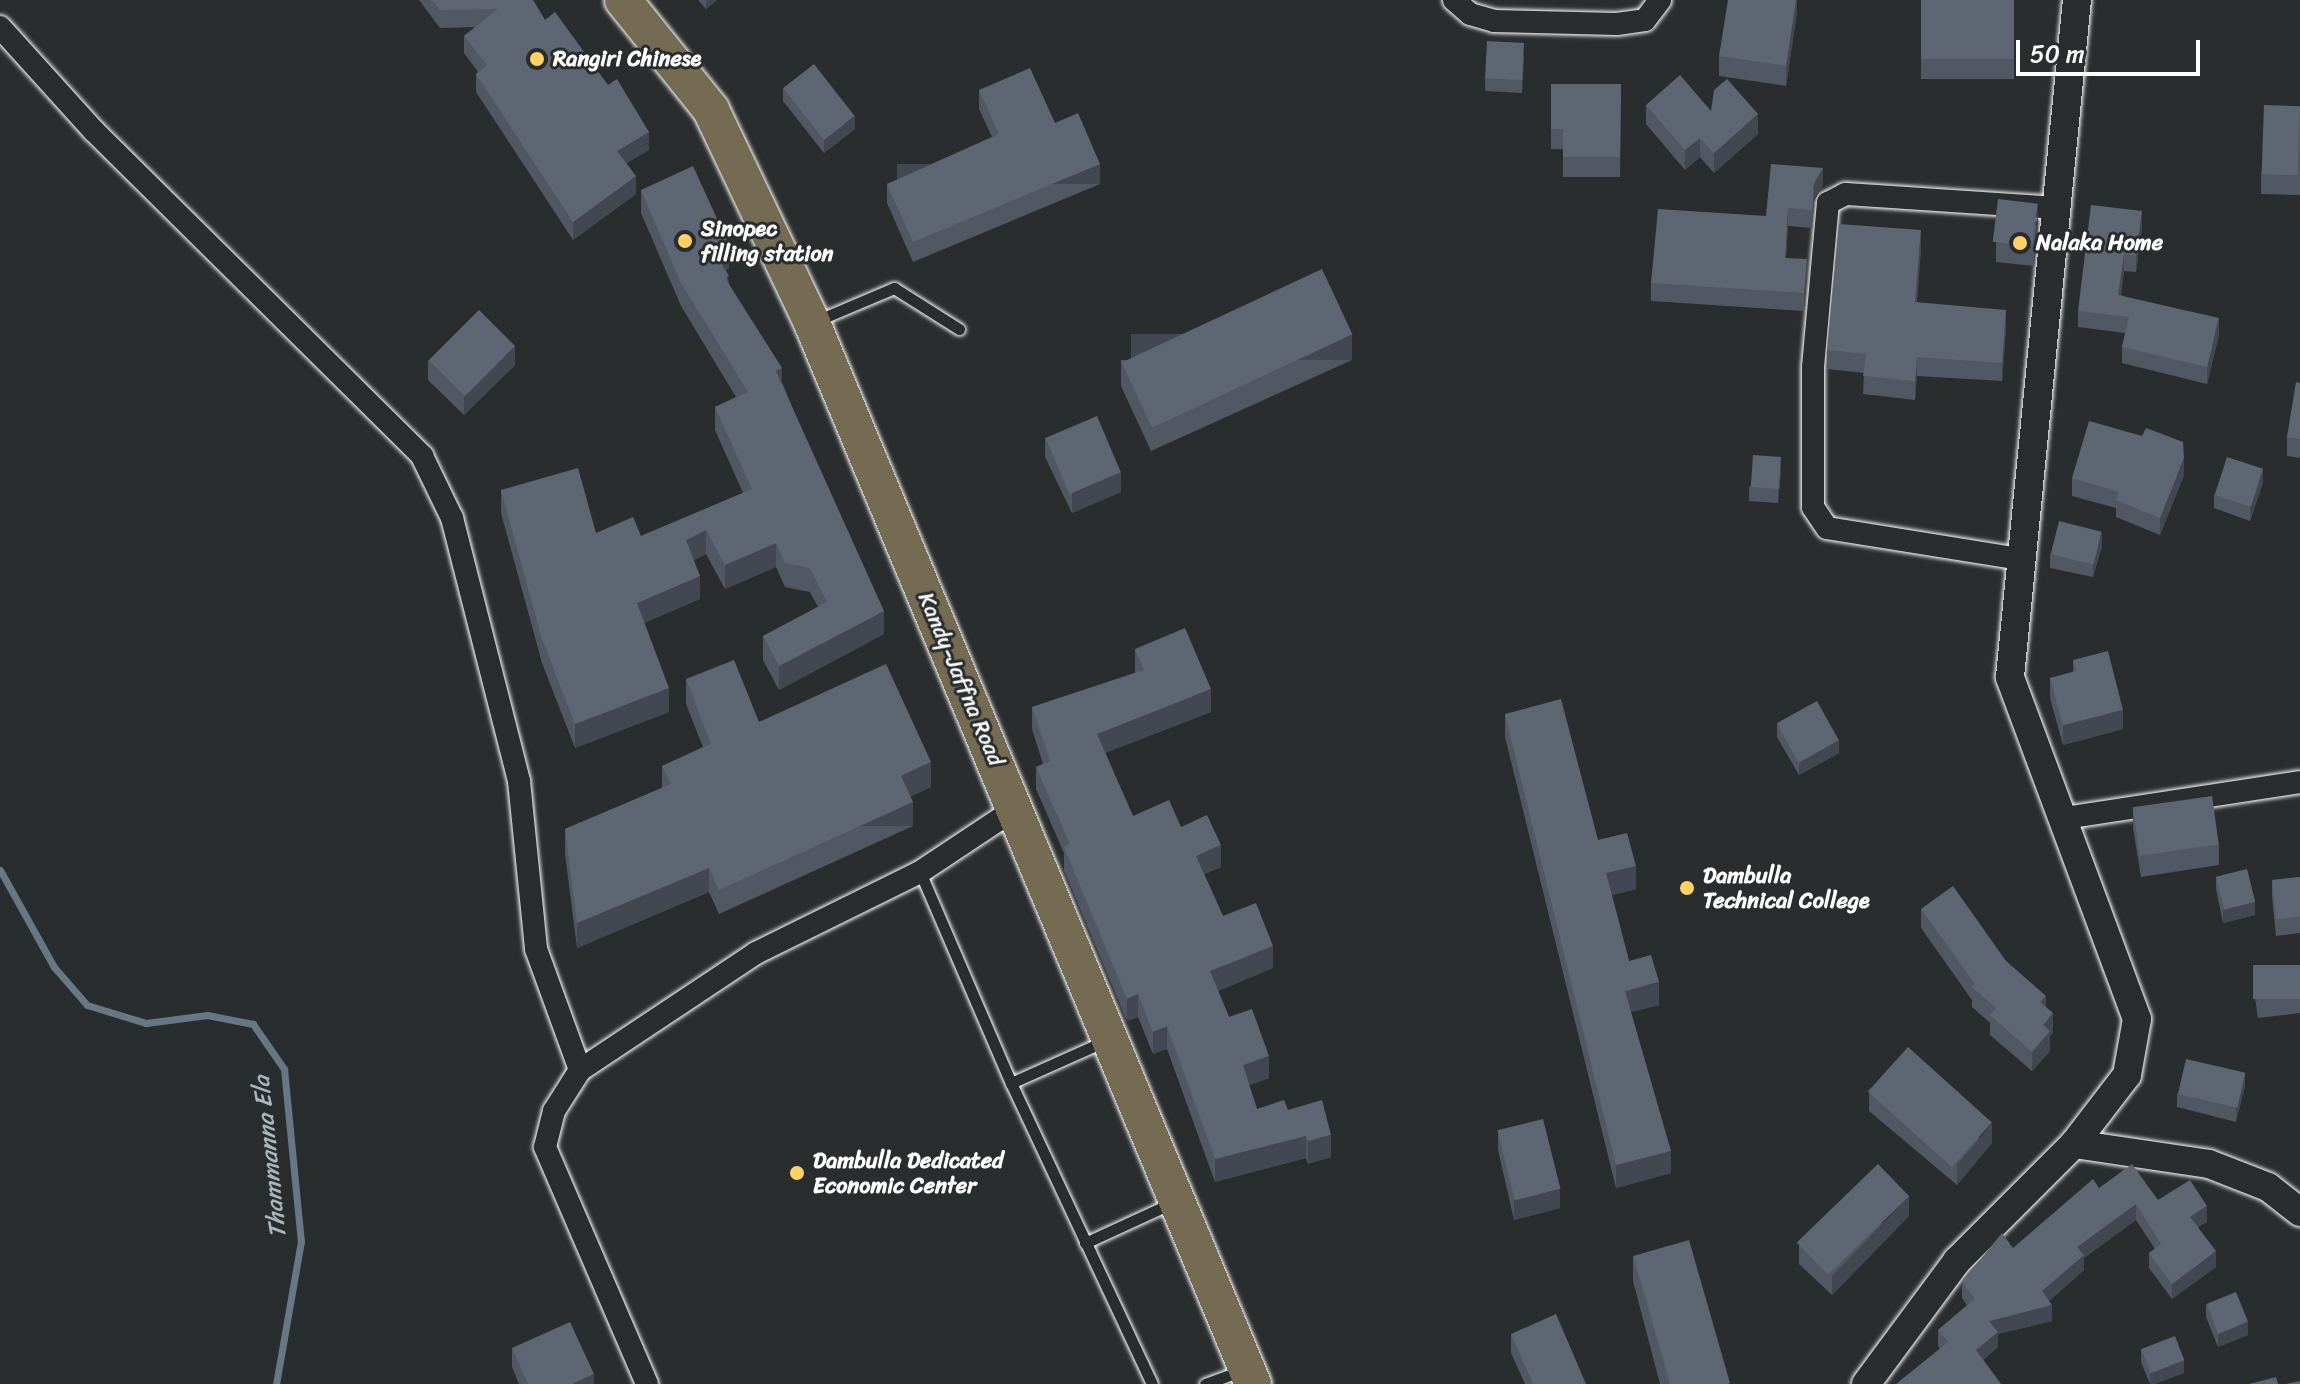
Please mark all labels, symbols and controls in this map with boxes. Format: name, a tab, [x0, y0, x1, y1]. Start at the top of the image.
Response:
scale bar	[2020, 24, 2204, 74]
text: 50 m	[2030, 33, 2085, 75]
place label: Rangiri Chinese	[553, 46, 701, 72]
marker: Rangiri Chinese	[528, 50, 546, 68]
place label: Sinopec filling station	[701, 215, 833, 266]
place label: Nalaka Home	[2036, 230, 2163, 256]
marker: Sinopec filling station	[676, 232, 694, 250]
marker: Nalaka Home	[2011, 234, 2029, 252]
street label: Kandy-Jaffna Road	[913, 588, 1009, 770]
place label: Dambulla Technical College	[1703, 862, 1870, 914]
marker: Dambulla Technical College	[1678, 879, 1696, 897]
water label: Thammanna Ela	[247, 1074, 293, 1240]
place label: Dambulla Dedicated Economic Center	[813, 1147, 1003, 1198]
marker: Dambulla Dedicated Economic Center	[788, 1164, 806, 1182]

